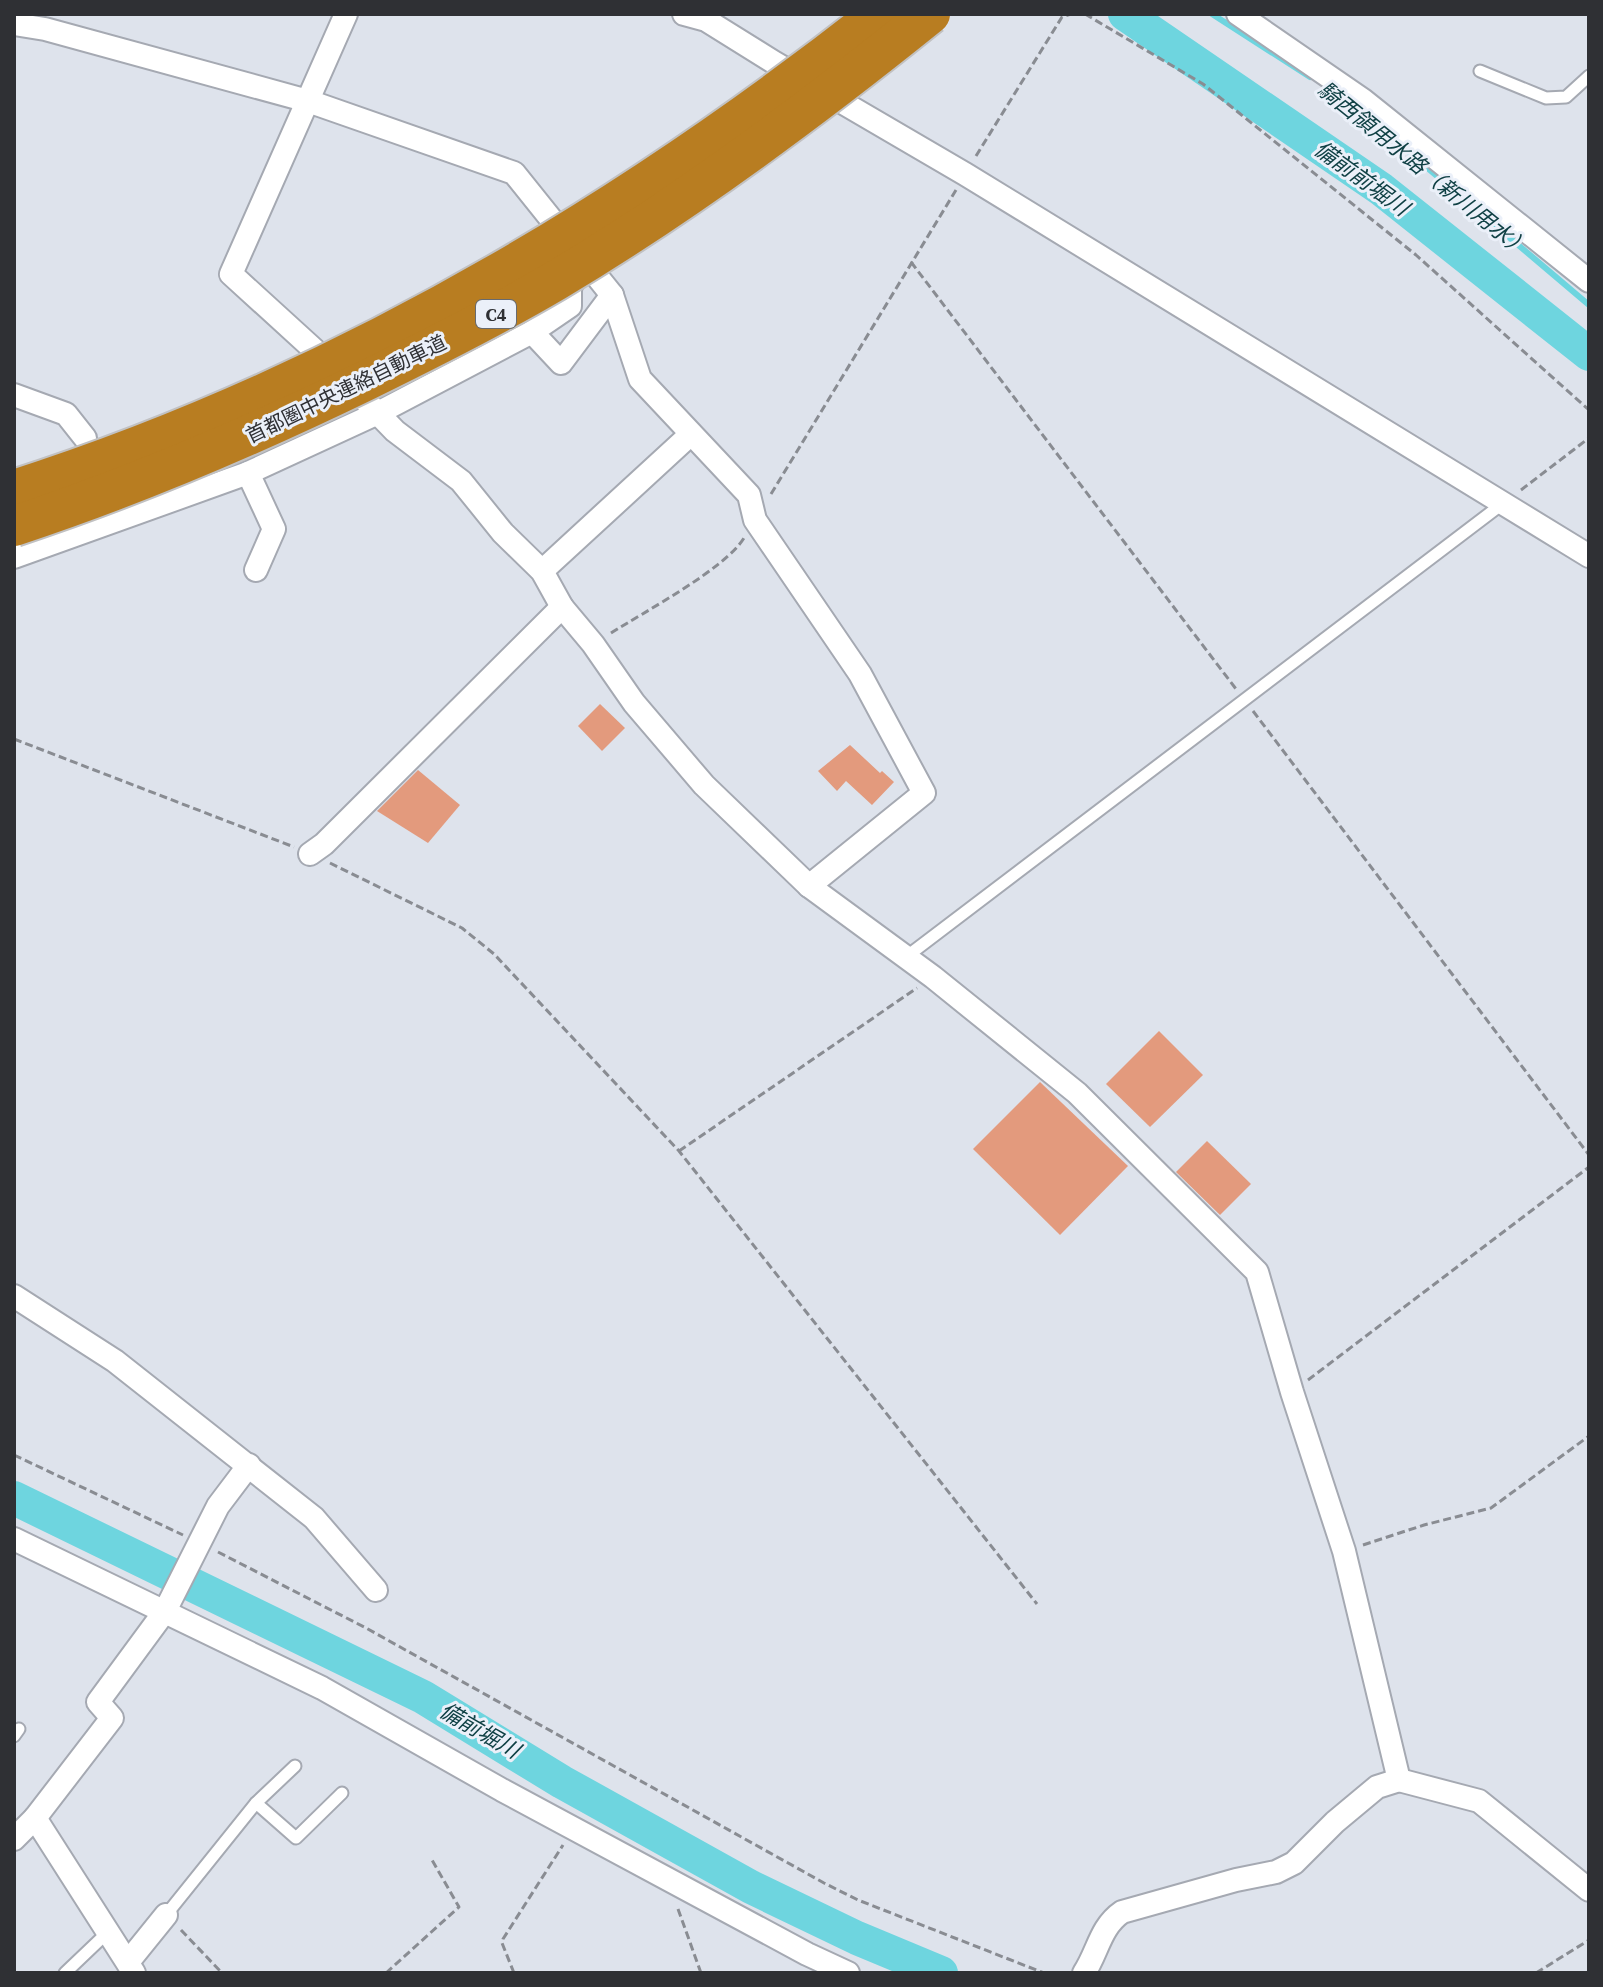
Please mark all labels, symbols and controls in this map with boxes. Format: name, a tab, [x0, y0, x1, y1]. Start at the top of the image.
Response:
water label: 騎西領用水路（新川用水）	[1312, 74, 1536, 264]
water label: 備前前堀川	[1309, 134, 1417, 224]
road number: C4	[476, 300, 516, 328]
street label: 首都圏中央連絡自動車道	[241, 328, 451, 450]
water label: 備前堀川	[434, 1695, 527, 1766]

